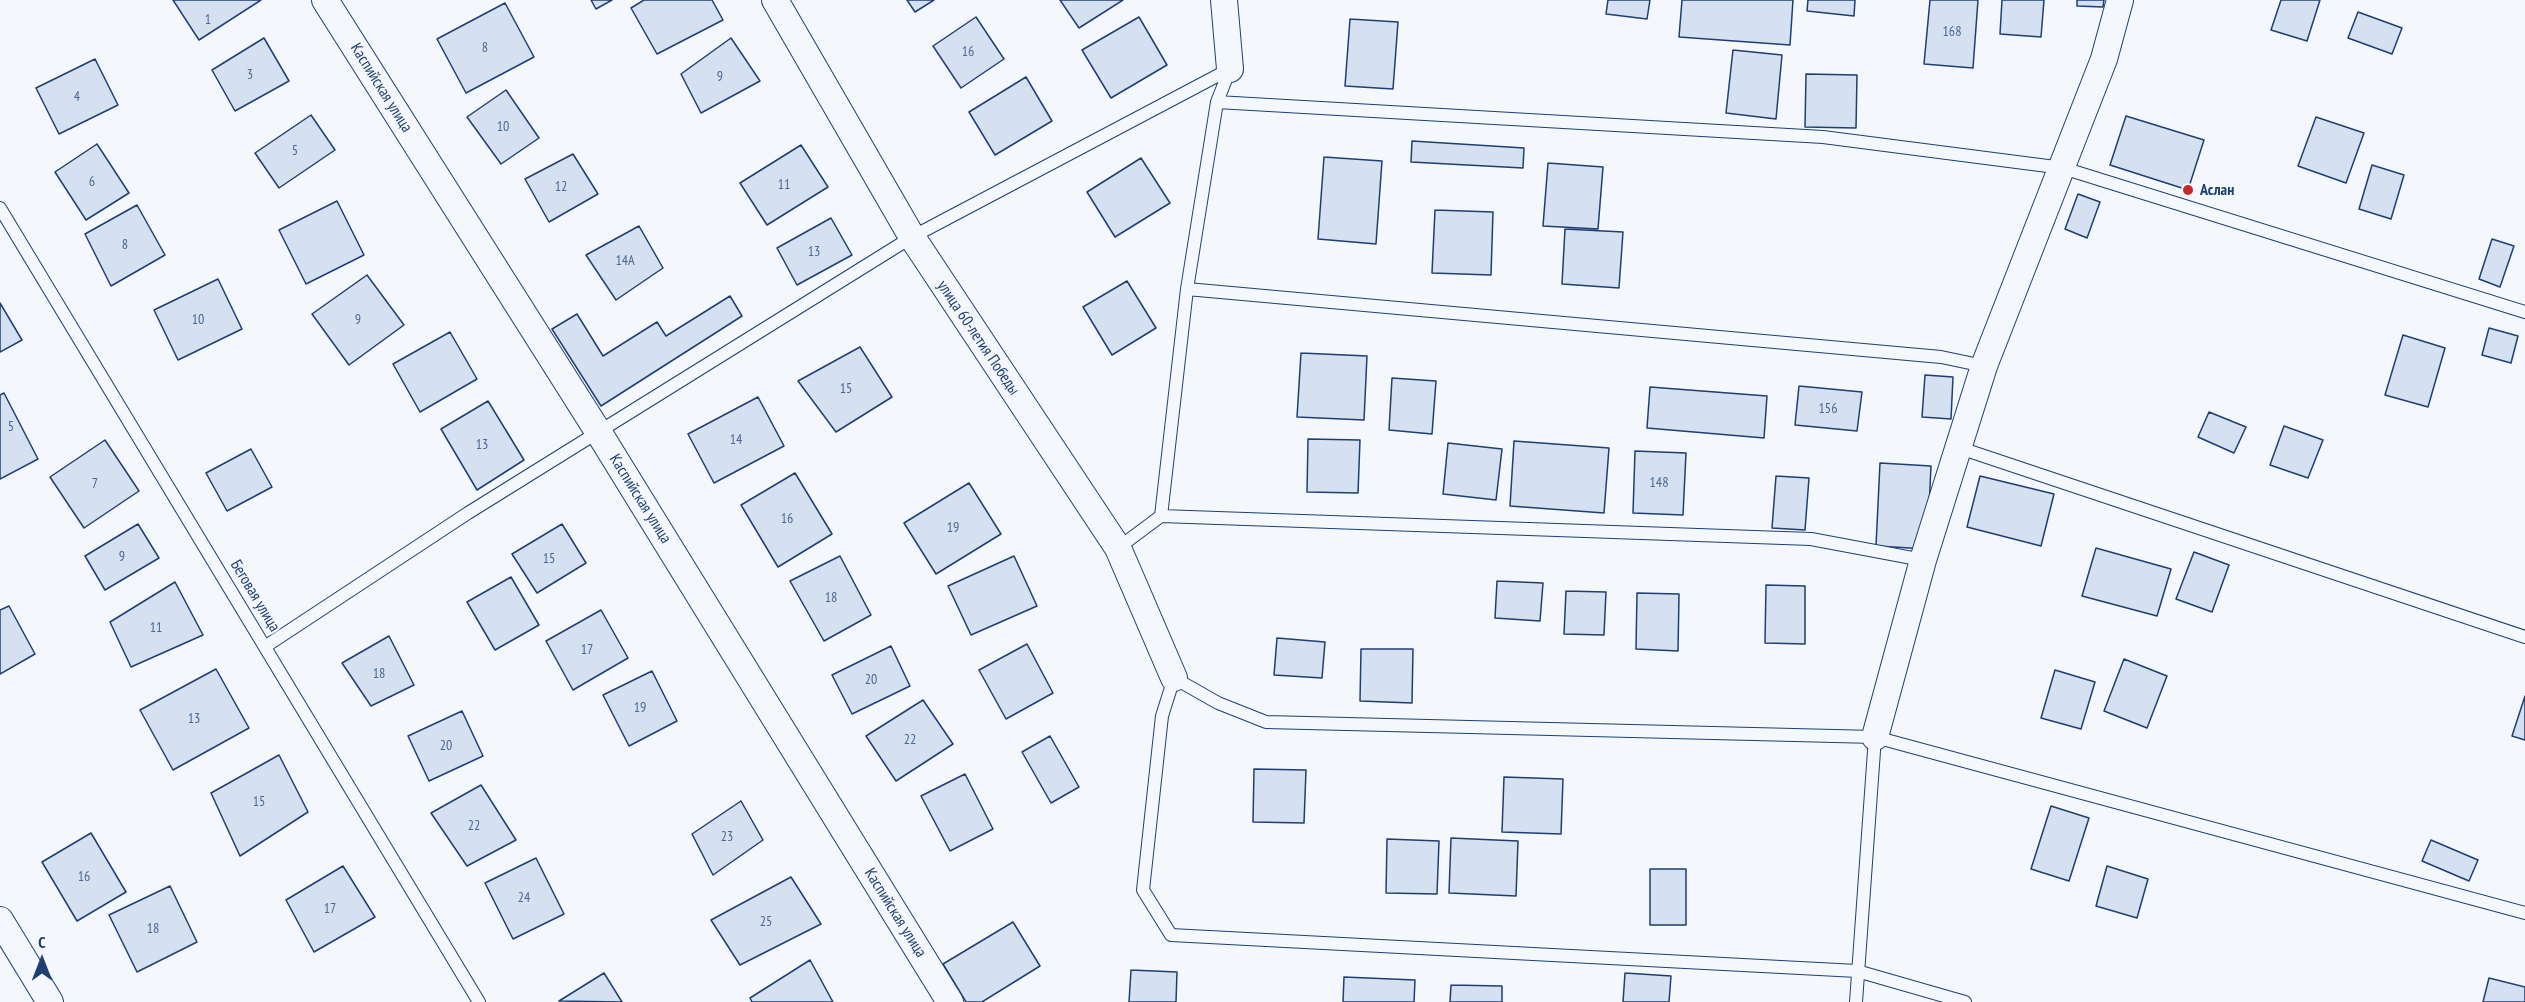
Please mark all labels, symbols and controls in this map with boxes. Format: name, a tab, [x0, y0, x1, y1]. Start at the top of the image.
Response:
house number: 1	[205, 12, 211, 28]
house number: 168	[1943, 24, 1961, 40]
street label: Каспийская улица	[346, 40, 416, 136]
house number: 8	[482, 40, 488, 56]
house number: 16	[962, 44, 974, 60]
house number: 3	[247, 67, 253, 83]
house number: 9	[717, 69, 723, 85]
house number: 4	[74, 89, 80, 105]
house number: 10	[497, 119, 509, 135]
house number: 5	[292, 143, 298, 159]
house number: 6	[89, 174, 95, 190]
house number: 11	[778, 177, 790, 193]
house number: 12	[555, 179, 567, 195]
place label: Аслан	[2200, 180, 2234, 200]
marker: Аслан	[2181, 183, 2195, 197]
house number: 8	[122, 237, 128, 253]
house number: 13	[808, 244, 820, 260]
house number: 14А	[615, 253, 635, 269]
street label: улица 60-летия Победы	[933, 277, 1023, 399]
house number: 10	[192, 312, 204, 328]
house number: 9	[355, 312, 361, 328]
house number: 15	[840, 381, 852, 397]
house number: 156	[1819, 401, 1837, 417]
house number: 5	[8, 419, 14, 435]
house number: 14	[730, 432, 742, 448]
house number: 13	[476, 437, 488, 453]
street label: Каспийская улица	[605, 451, 675, 547]
house number: 148	[1650, 475, 1668, 491]
house number: 7	[92, 476, 98, 492]
house number: 16	[781, 511, 793, 527]
house number: 19	[947, 520, 959, 536]
house number: 9	[119, 549, 125, 565]
house number: 15	[543, 551, 555, 567]
street label: Беговая улица	[226, 557, 284, 635]
house number: 18	[825, 590, 837, 606]
house number: 11	[150, 620, 162, 636]
house number: 17	[581, 642, 593, 658]
house number: 18	[373, 666, 385, 682]
house number: 20	[865, 672, 877, 688]
house number: 19	[634, 700, 646, 716]
house number: 13	[188, 711, 200, 727]
house number: 22	[904, 732, 916, 748]
house number: 20	[440, 738, 452, 754]
house number: 15	[253, 794, 265, 810]
house number: 22	[468, 818, 480, 834]
house number: 23	[721, 829, 733, 845]
street label: Каспийская улица	[860, 865, 930, 961]
house number: 16	[78, 869, 90, 885]
house number: 24	[518, 890, 530, 906]
house number: 17	[324, 901, 336, 917]
house number: 25	[760, 914, 772, 930]
house number: 18	[147, 921, 159, 937]
north arrow	[12, 930, 72, 990]
text: С	[38, 932, 46, 952]

